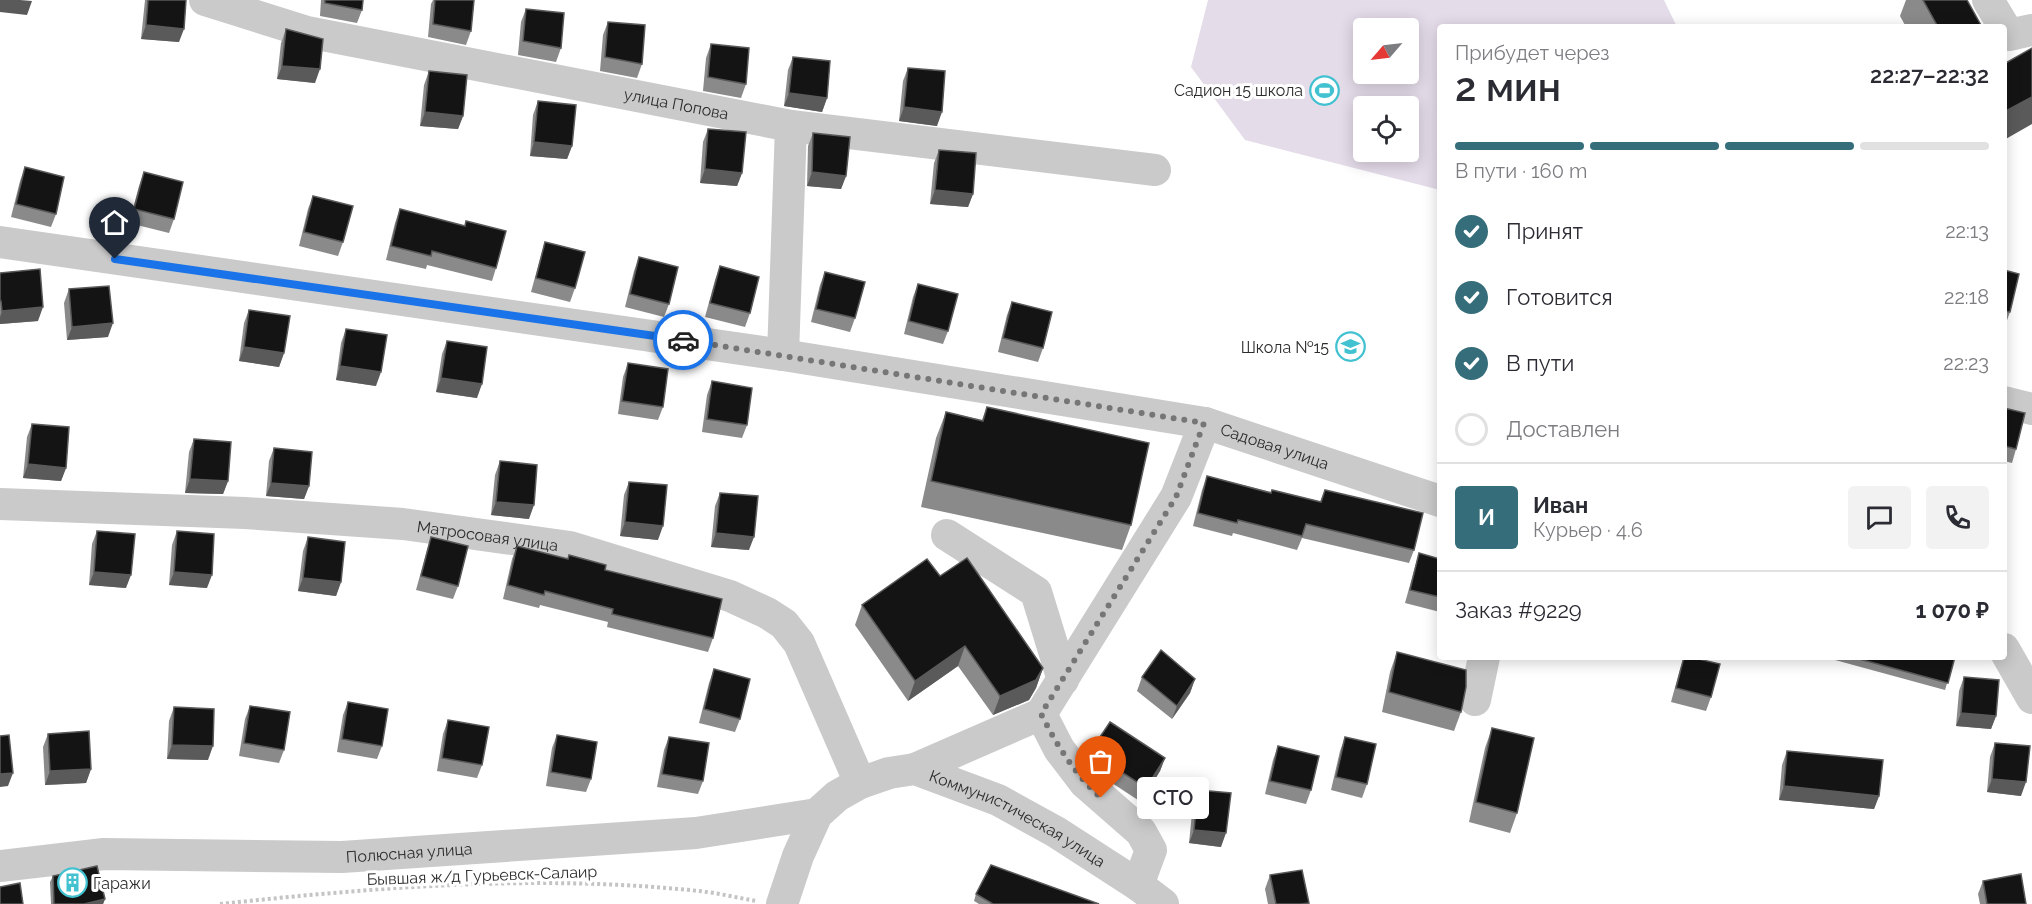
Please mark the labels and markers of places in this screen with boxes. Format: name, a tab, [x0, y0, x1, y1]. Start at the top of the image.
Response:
sports icon: Садион 15 школа	[1308, 74, 1340, 106]
place label: Садион 15 школа	[1174, 81, 1303, 100]
pin	[89, 197, 140, 259]
school or university icon: Школа №15	[1334, 331, 1366, 363]
place label: Школа №15	[1241, 338, 1329, 357]
pin	[1075, 736, 1126, 798]
callout: СТО	[1137, 777, 1209, 819]
building icon: Гаражи	[56, 867, 88, 899]
place label: Гаражи	[93, 874, 151, 893]

